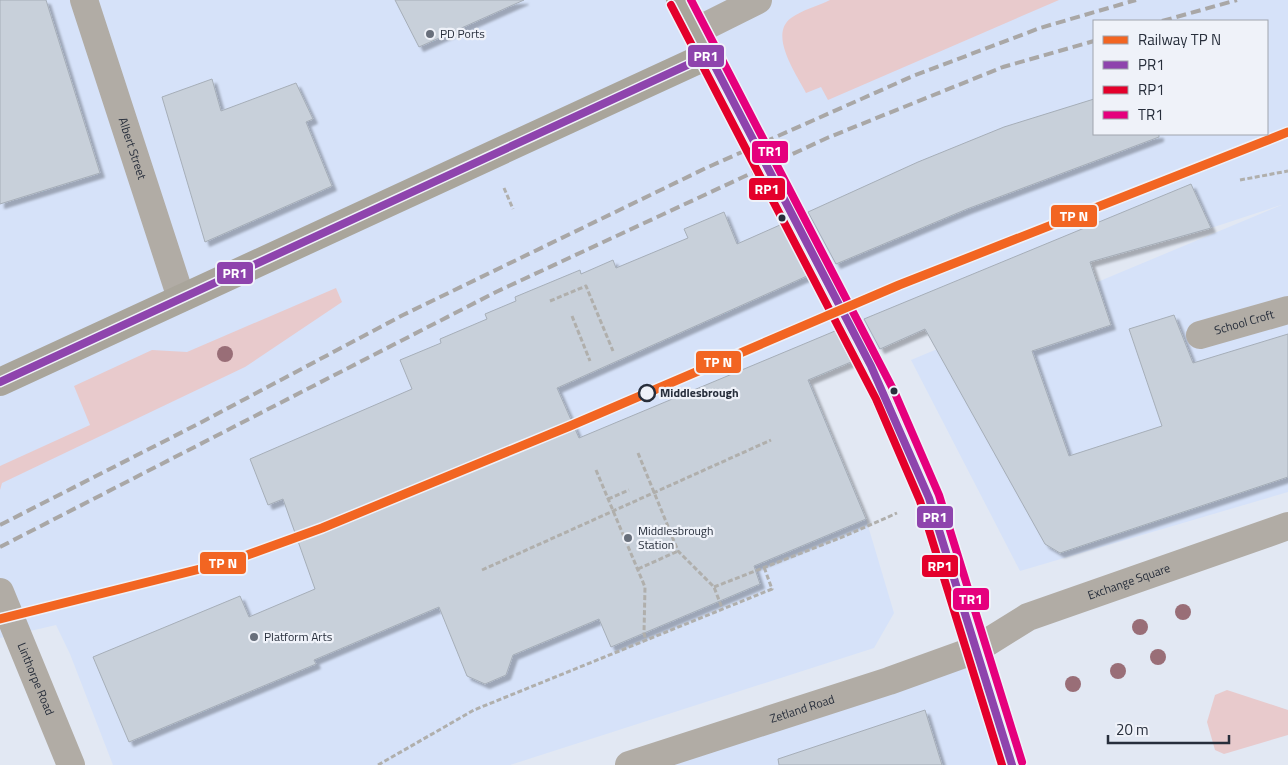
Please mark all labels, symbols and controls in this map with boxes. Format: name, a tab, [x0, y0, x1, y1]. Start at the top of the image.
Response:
legend	[1093, 20, 1268, 135]
place label: PD Ports	[440, 24, 485, 43]
marker: PD Ports	[424, 28, 436, 40]
text: Railway TP N	[1138, 28, 1221, 51]
line badge: PR1	[687, 44, 725, 68]
text: PR1	[694, 45, 718, 66]
text: PR1	[1138, 53, 1165, 76]
text: RP1	[1138, 78, 1165, 101]
text: TR1	[1138, 103, 1164, 126]
street label: Albert Street	[114, 115, 152, 182]
line badge: TR1	[751, 140, 789, 164]
text: TR1	[758, 140, 782, 161]
line badge: RP1	[748, 177, 786, 201]
text: RP1	[755, 178, 779, 199]
line badge: TP N	[1050, 204, 1098, 228]
text: TP N	[1060, 205, 1088, 226]
unlabelled marker	[777, 213, 787, 223]
line badge: PR1	[216, 261, 254, 285]
text: PR1	[223, 262, 247, 283]
street label: School Croft	[1212, 304, 1277, 339]
line badge: TP N	[695, 350, 742, 374]
text: TP N	[704, 351, 732, 372]
place label: Middlesbrough	[660, 383, 739, 402]
marker: Middlesbrough	[638, 384, 656, 402]
unlabelled marker	[889, 386, 899, 396]
line badge: PR1	[916, 505, 954, 529]
text: PR1	[923, 506, 947, 527]
place label: Middlesbrough Station	[638, 521, 713, 554]
marker: Middlesbrough Station	[622, 532, 634, 544]
line badge: TP N	[199, 551, 247, 575]
text: TP N	[209, 552, 237, 573]
line badge: RP1	[921, 554, 959, 578]
text: RP1	[928, 555, 952, 576]
street label: Exchange Square	[1085, 558, 1173, 604]
line badge: TR1	[952, 587, 990, 611]
text: TR1	[959, 588, 983, 609]
place label: Platform Arts	[264, 627, 333, 646]
marker: Platform Arts	[248, 631, 260, 643]
street label: Linthorpe Road	[13, 640, 60, 718]
street label: Zetland Road	[767, 689, 837, 728]
scale bar	[1108, 712, 1229, 744]
text: 20 m	[1116, 718, 1149, 741]

